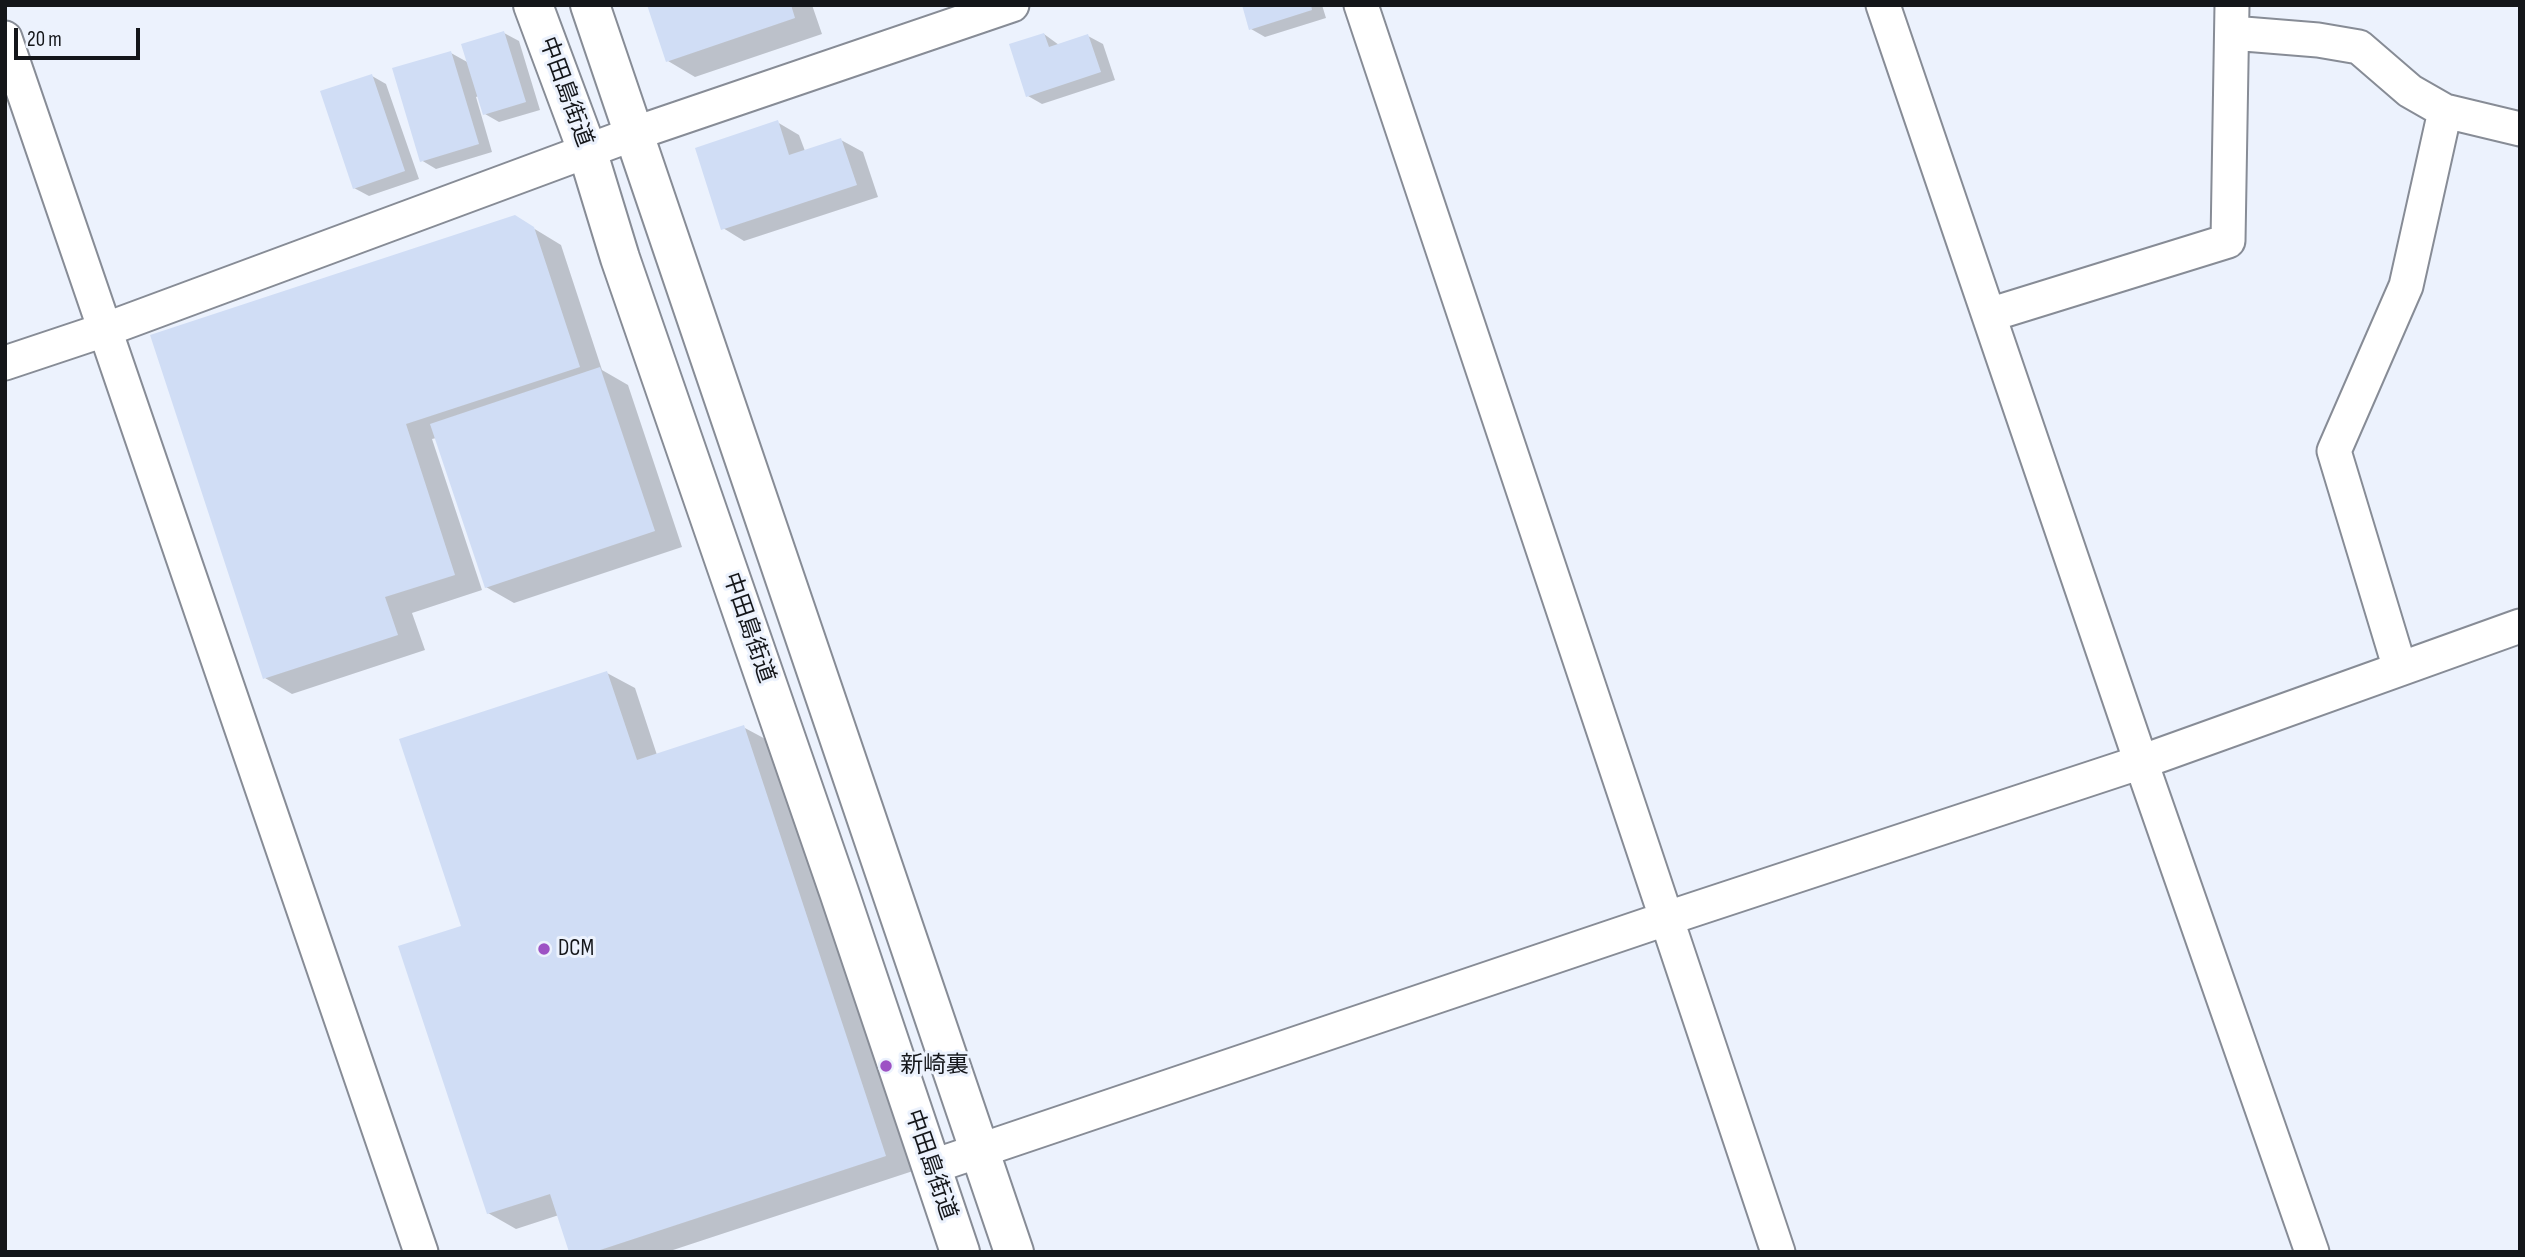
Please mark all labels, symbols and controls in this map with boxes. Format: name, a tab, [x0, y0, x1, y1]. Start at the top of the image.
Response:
scale bar	[18, 14, 144, 58]
text: 20 m	[27, 27, 62, 52]
street label: 中田島街道	[532, 33, 598, 151]
street label: 中田島街道	[716, 569, 780, 687]
place label: DCM	[558, 935, 594, 963]
marker: DCM	[536, 941, 552, 957]
place label: 新崎裏	[900, 1052, 969, 1080]
marker: 新崎裏	[878, 1058, 894, 1074]
street label: 中田島街道	[898, 1106, 962, 1224]

